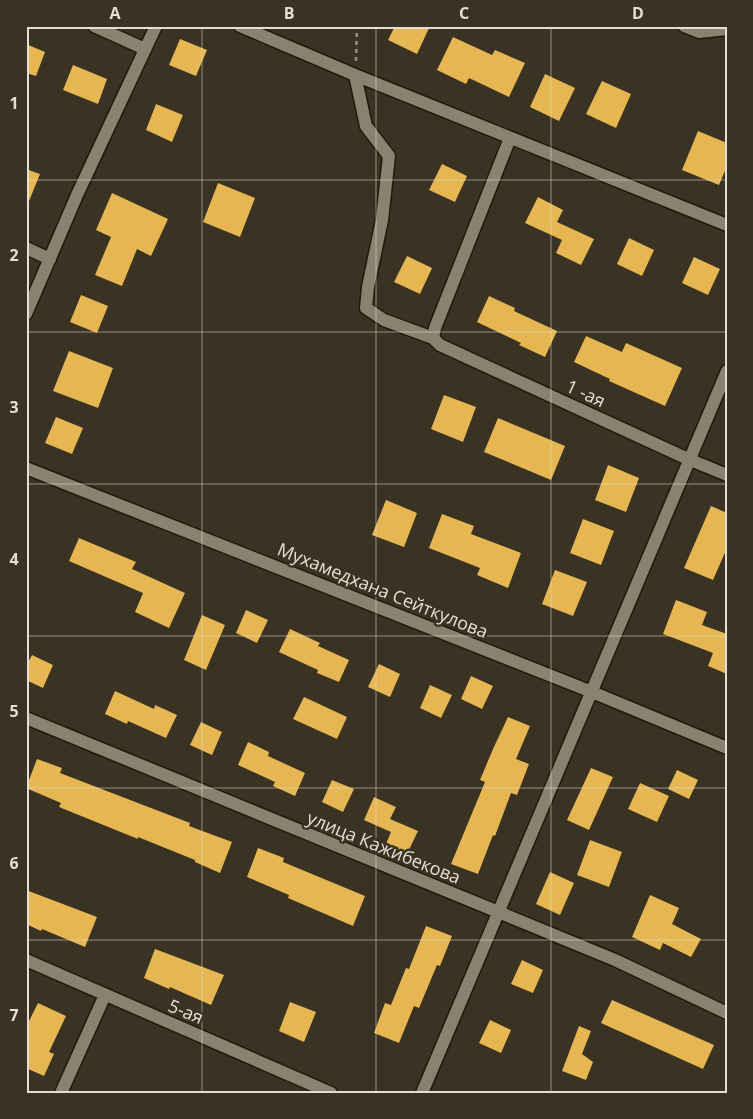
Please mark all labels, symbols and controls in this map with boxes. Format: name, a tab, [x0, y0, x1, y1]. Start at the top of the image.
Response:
text: A	[109, 2, 121, 24]
text: B	[284, 2, 294, 24]
text: C	[459, 2, 469, 24]
text: D	[632, 2, 644, 24]
text: 1	[9, 92, 19, 114]
text: 2	[9, 244, 19, 266]
street label: 1 -ая	[562, 374, 610, 412]
text: 3	[9, 396, 19, 418]
street label: Мухамедхана Сейткулова	[274, 537, 492, 643]
text: 4	[9, 548, 19, 570]
text: 5	[9, 700, 19, 722]
street label: улица Кажибекова	[304, 805, 464, 889]
text: 6	[9, 852, 19, 874]
street label: 5-ая	[165, 993, 207, 1029]
text: 7	[9, 1004, 19, 1026]

